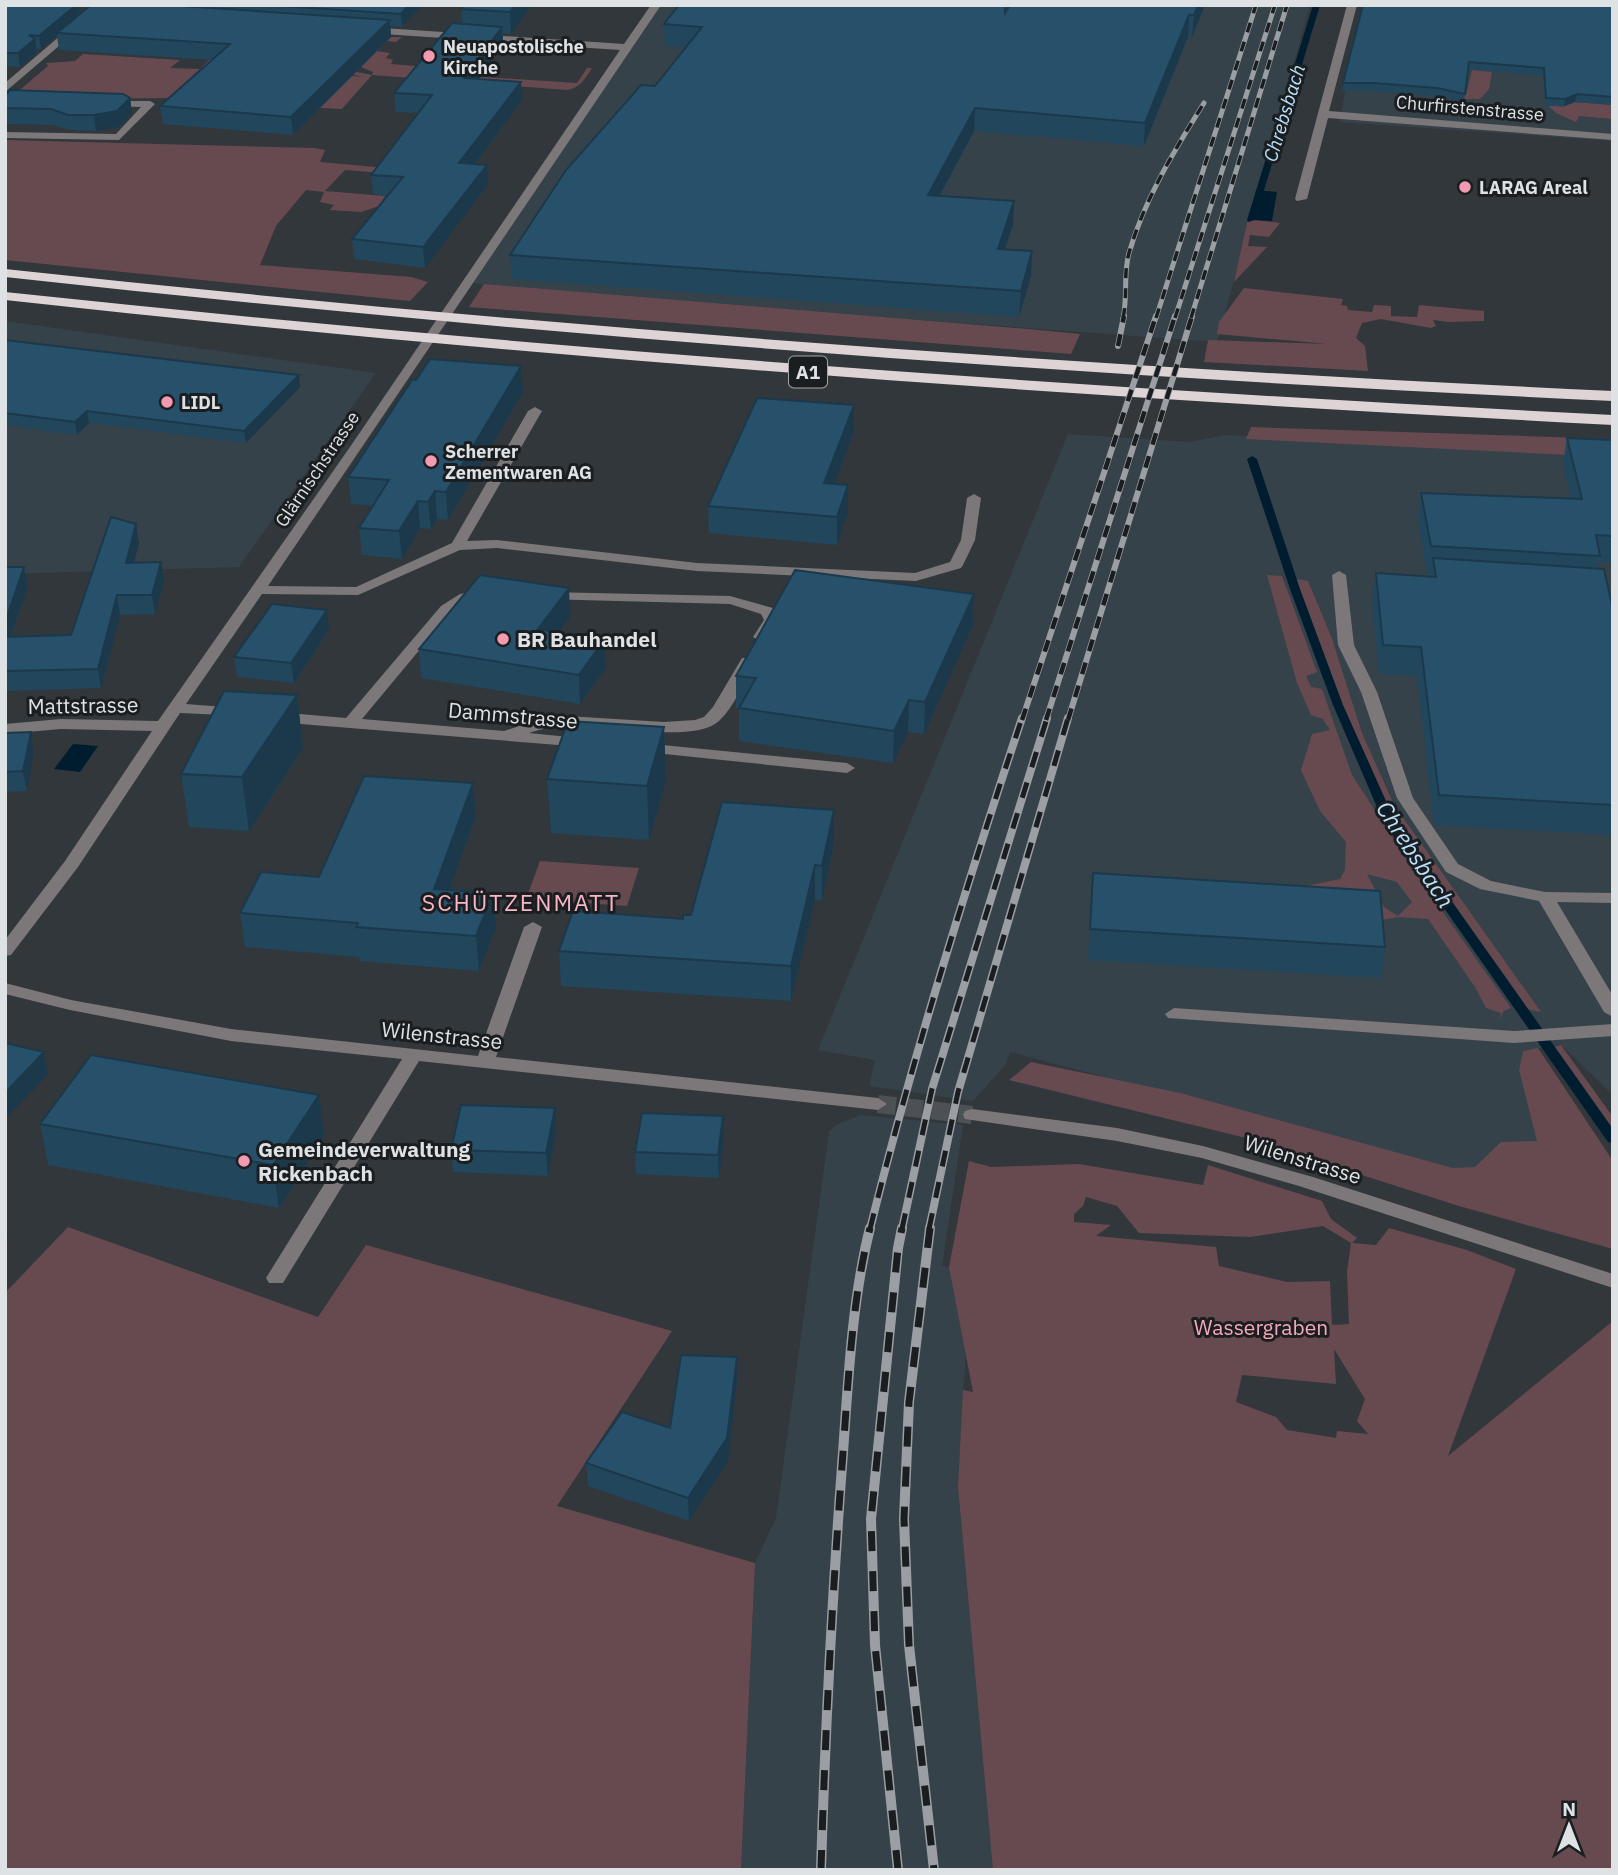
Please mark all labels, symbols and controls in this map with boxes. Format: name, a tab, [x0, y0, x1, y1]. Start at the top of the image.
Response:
place label: Neuapostolische Kirche	[443, 35, 584, 79]
marker: Neuapostolische Kirche	[421, 48, 437, 64]
water label: Chrebsbach	[1258, 61, 1310, 165]
street label: Churfirstenstrasse	[1395, 90, 1545, 126]
place label: LARAG Areal	[1479, 176, 1588, 199]
marker: LARAG Areal	[1457, 179, 1473, 195]
road number: A1	[789, 356, 827, 388]
place label: LIDL	[181, 391, 220, 414]
marker: LIDL	[159, 394, 175, 410]
street label: Glärnischstrasse	[270, 407, 364, 531]
place label: Scherrer Zementwaren AG	[445, 440, 592, 484]
marker: Scherrer Zementwaren AG	[423, 453, 439, 469]
place label: BR Bauhandel	[517, 625, 657, 653]
marker: BR Bauhandel	[495, 631, 511, 647]
street label: Mattstrasse	[27, 690, 139, 720]
street label: Dammstrasse	[447, 695, 579, 735]
water label: Chrebsbach	[1370, 795, 1462, 913]
district label: SCHÜTZENMATT	[422, 887, 620, 917]
street label: Wilenstrasse	[380, 1015, 504, 1055]
street label: Wilenstrasse	[1241, 1128, 1365, 1190]
place label: Gemeindeverwaltung Rickenbach	[258, 1135, 471, 1187]
marker: Gemeindeverwaltung Rickenbach	[236, 1153, 252, 1169]
park label: Wassergraben	[1194, 1313, 1328, 1341]
north arrow	[1534, 1791, 1604, 1861]
text: N	[1562, 1797, 1576, 1821]

